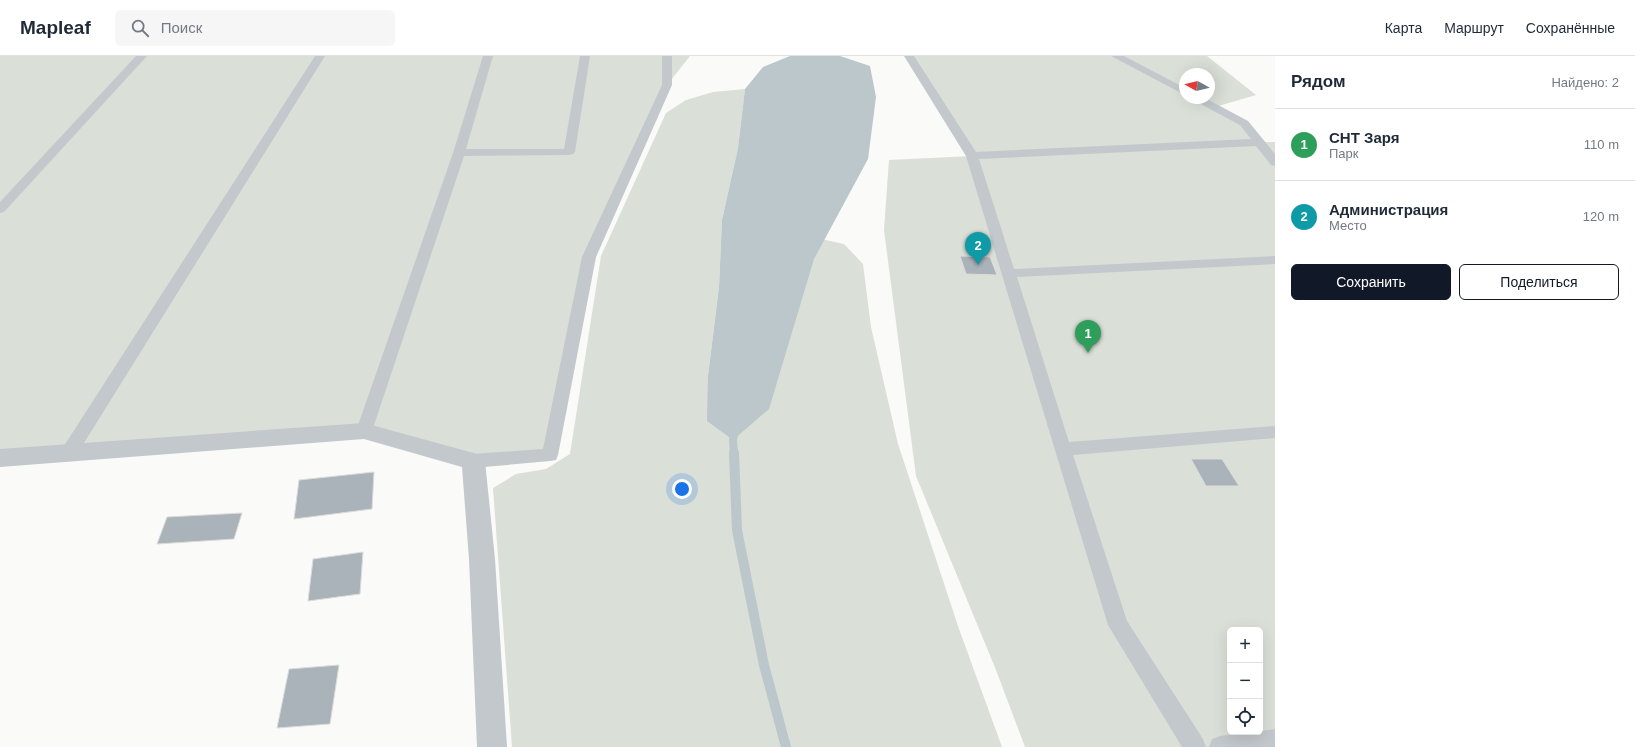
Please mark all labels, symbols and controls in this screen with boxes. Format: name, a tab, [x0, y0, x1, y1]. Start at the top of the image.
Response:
search box	[115, 10, 395, 46]
text: Mapleaf	[20, 17, 91, 38]
icon: search	[129, 17, 151, 39]
text: Поиск	[161, 19, 202, 36]
text: Карта	[1385, 20, 1422, 36]
text: Маршрут	[1444, 20, 1504, 36]
text: Сохранённые	[1526, 20, 1615, 36]
north arrow	[1179, 68, 1215, 104]
text: Рядом	[1291, 72, 1346, 91]
text: Найдено: 2	[1551, 75, 1619, 90]
text: СНТ Заря	[1329, 129, 1399, 146]
text: 1	[1300, 137, 1308, 152]
text: 110 m	[1584, 137, 1619, 152]
text: Парк	[1329, 146, 1359, 161]
text: Администрация	[1329, 201, 1448, 218]
text: 2	[1300, 209, 1308, 224]
text: 120 m	[1583, 209, 1619, 224]
text: Место	[1329, 218, 1367, 233]
pin: 2	[965, 232, 991, 265]
button: Сохранить	[1291, 264, 1451, 300]
button: Поделиться	[1459, 264, 1619, 300]
pin: 1	[1075, 320, 1101, 353]
your location	[672, 479, 692, 499]
map controls	[1227, 627, 1263, 735]
button: +	[1227, 627, 1263, 663]
button: −	[1227, 663, 1263, 699]
button: locate	[1227, 699, 1263, 735]

